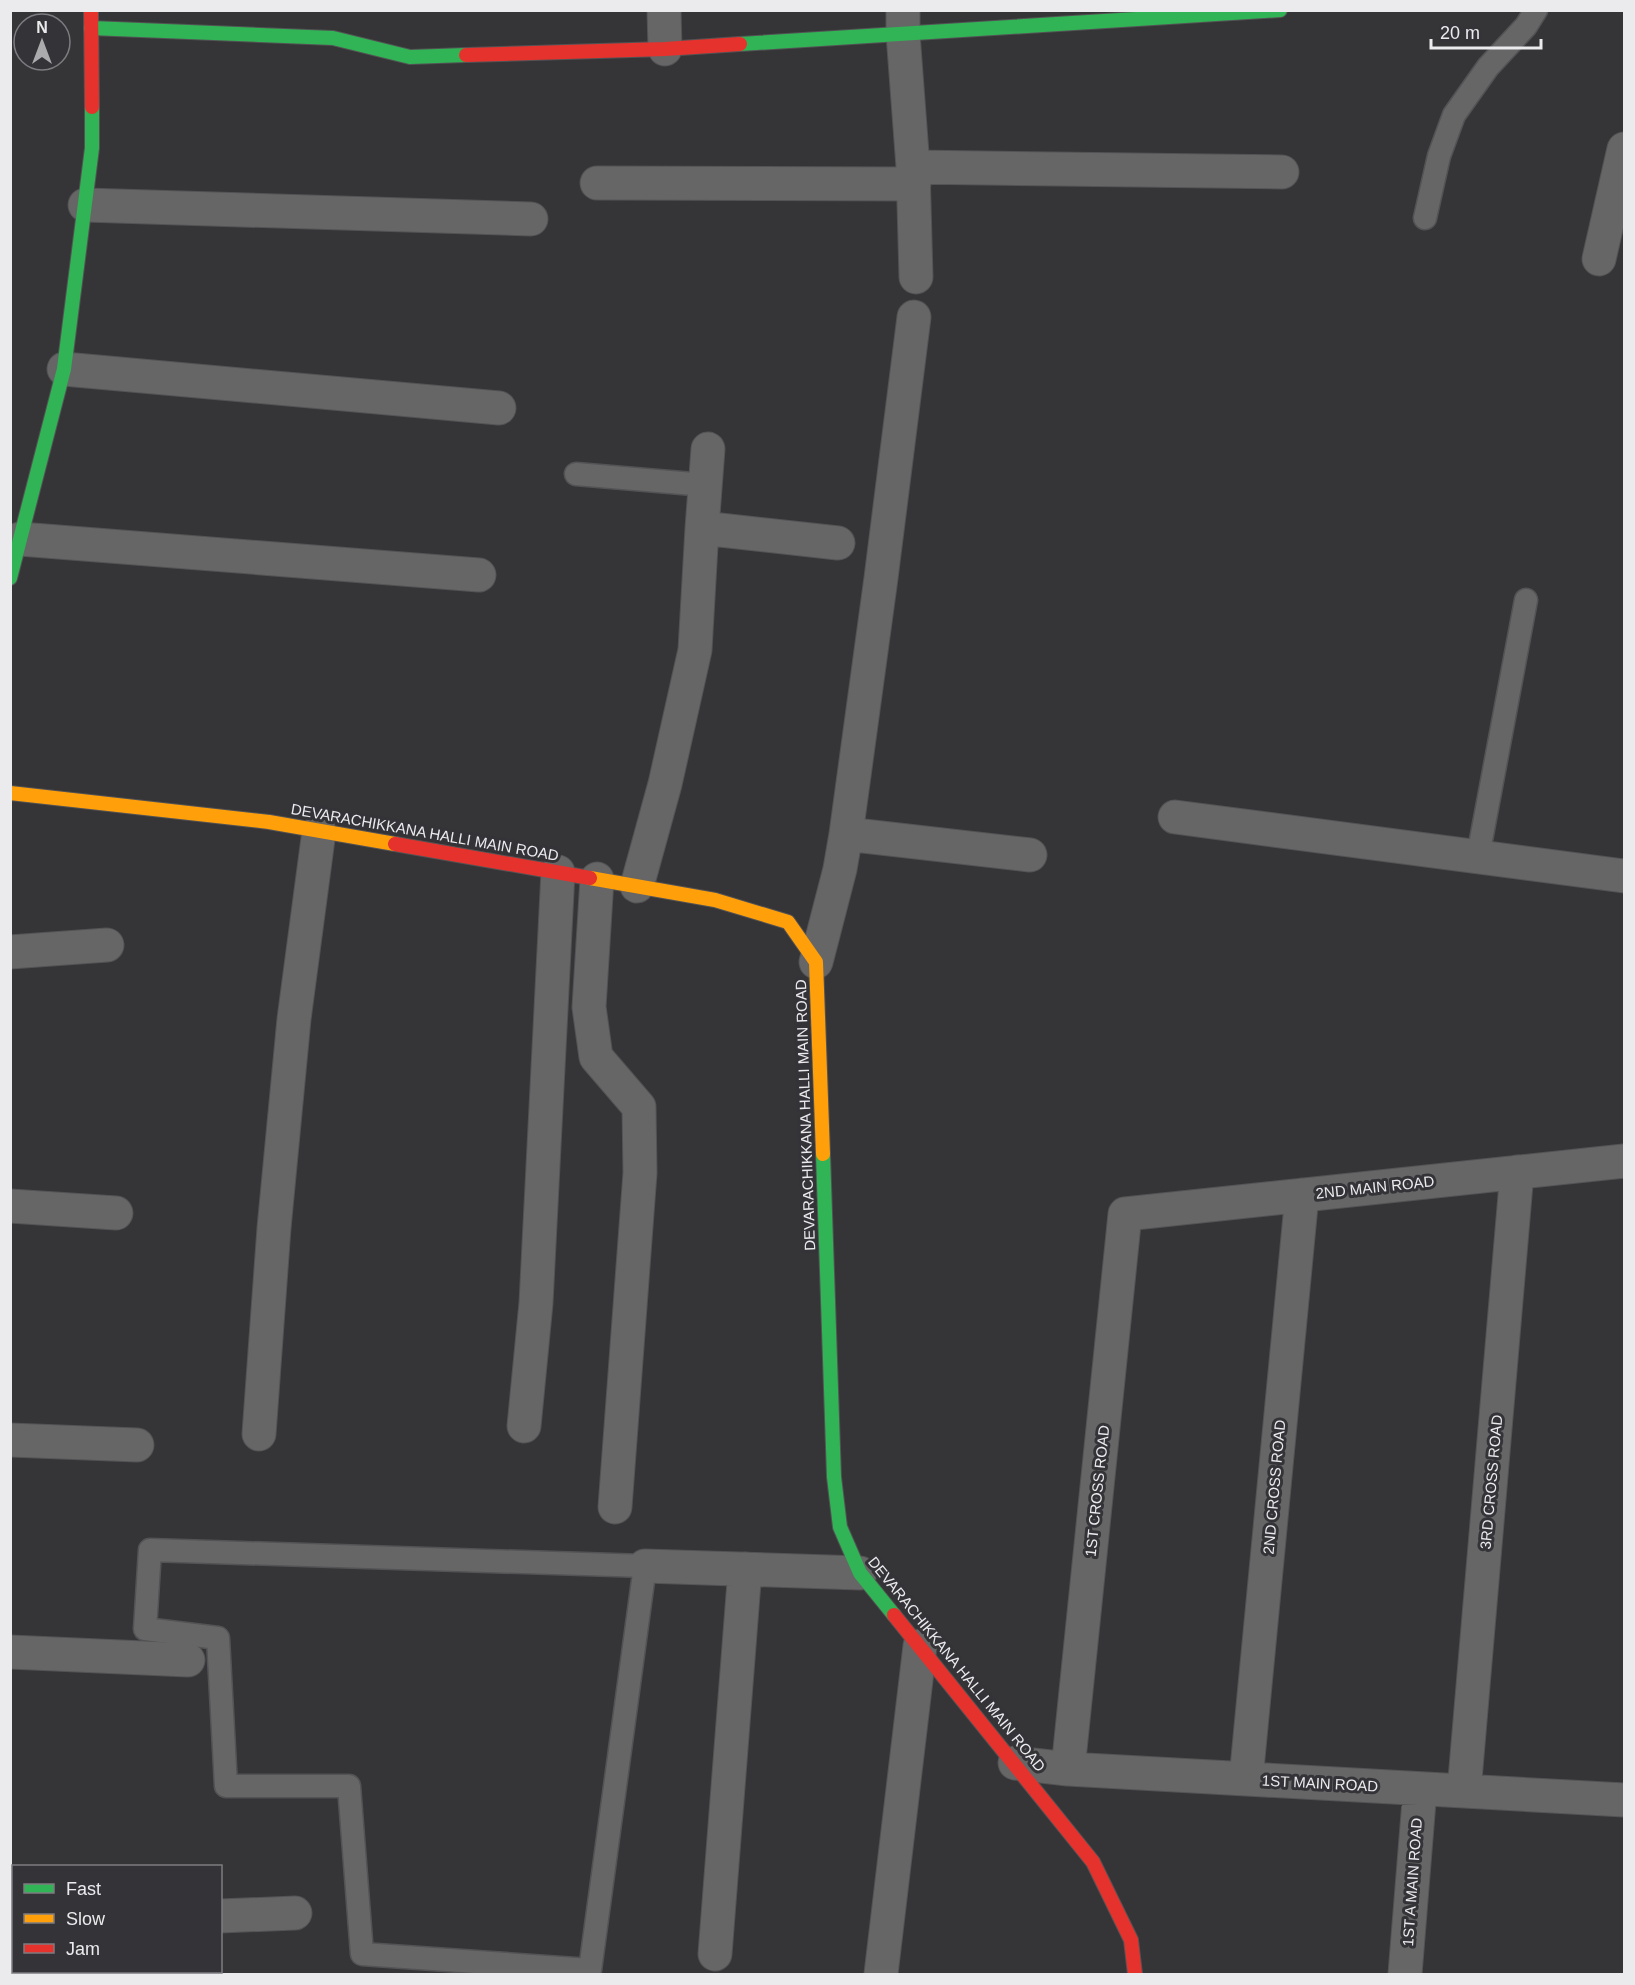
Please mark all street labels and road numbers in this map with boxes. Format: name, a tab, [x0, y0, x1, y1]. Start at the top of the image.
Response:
street label: DEVARACHIKKANA HALLI MAIN ROAD	[290, 800, 560, 864]
street label: DEVARACHIKKANA HALLI MAIN ROAD	[792, 979, 818, 1251]
street label: 2ND MAIN ROAD	[1315, 1172, 1435, 1202]
street label: 3RD CROSS ROAD	[1477, 1414, 1505, 1550]
street label: 2ND CROSS ROAD	[1260, 1419, 1288, 1555]
street label: 1ST CROSS ROAD	[1082, 1424, 1112, 1558]
street label: DEVARACHIKKANA HALLI MAIN ROAD	[865, 1553, 1049, 1775]
street label: 1ST MAIN ROAD	[1261, 1771, 1379, 1795]
street label: 1ST A MAIN ROAD	[1399, 1817, 1425, 1947]

